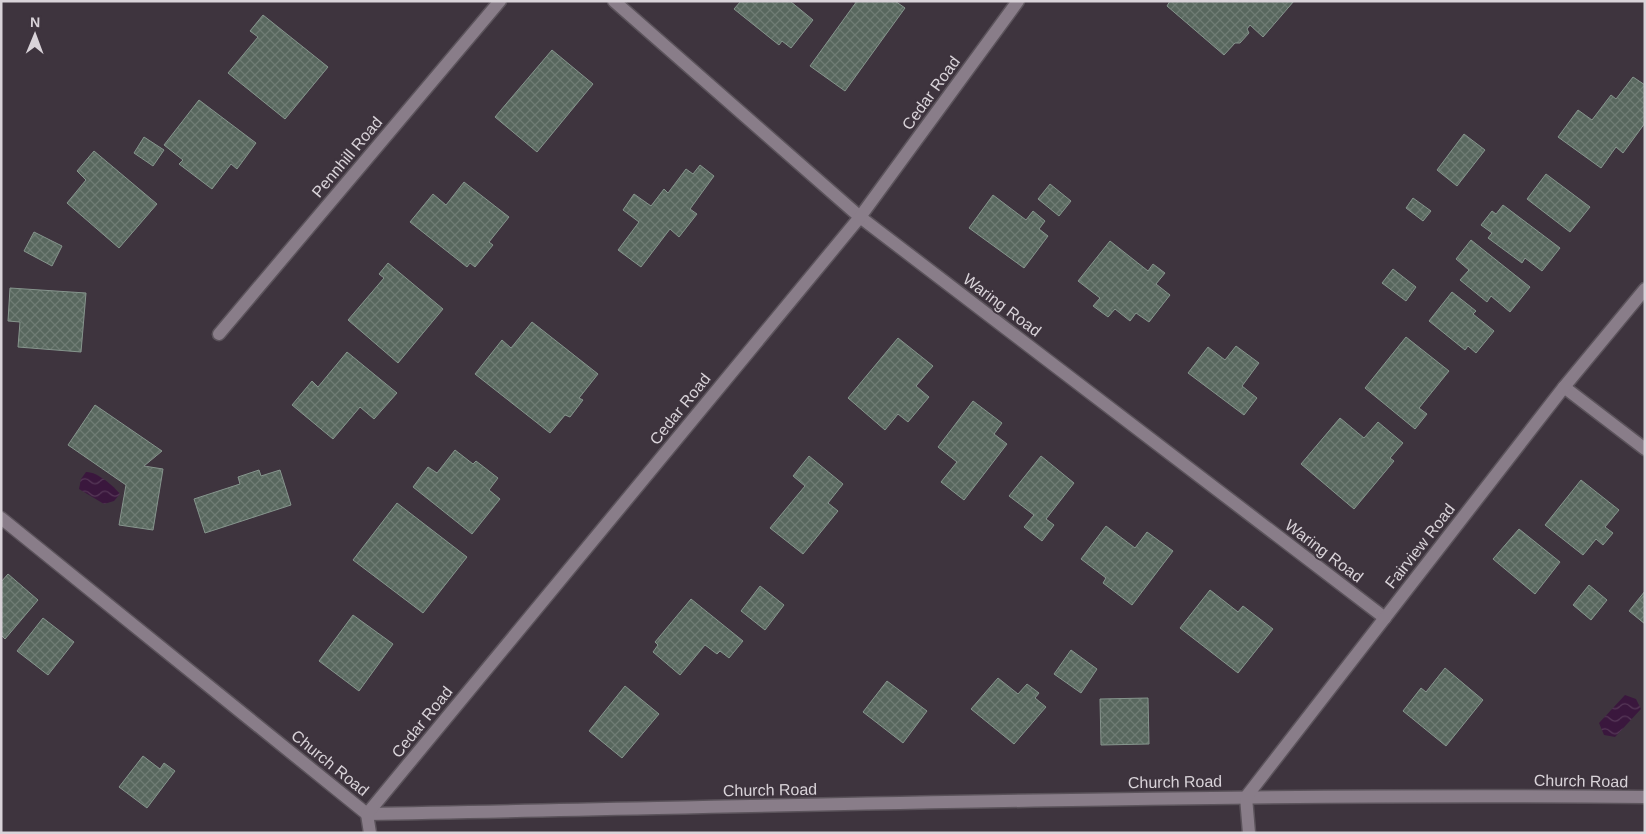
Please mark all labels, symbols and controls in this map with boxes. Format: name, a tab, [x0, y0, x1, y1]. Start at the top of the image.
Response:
north arrow	[10, 10, 60, 60]
text: N	[30, 14, 40, 30]
street label: Cedar Road	[899, 53, 963, 133]
street label: Pennhill Road	[308, 113, 386, 201]
street label: Waring Road	[960, 270, 1044, 340]
street label: Cedar Road	[646, 370, 714, 448]
street label: Fairview Road	[1382, 500, 1458, 592]
street label: Waring Road	[1282, 516, 1366, 586]
street label: Cedar Road	[388, 683, 456, 761]
street label: Church Road	[288, 727, 372, 799]
street label: Church Road	[1534, 772, 1628, 790]
street label: Church Road	[1128, 773, 1222, 791]
street label: Church Road	[723, 781, 817, 799]

